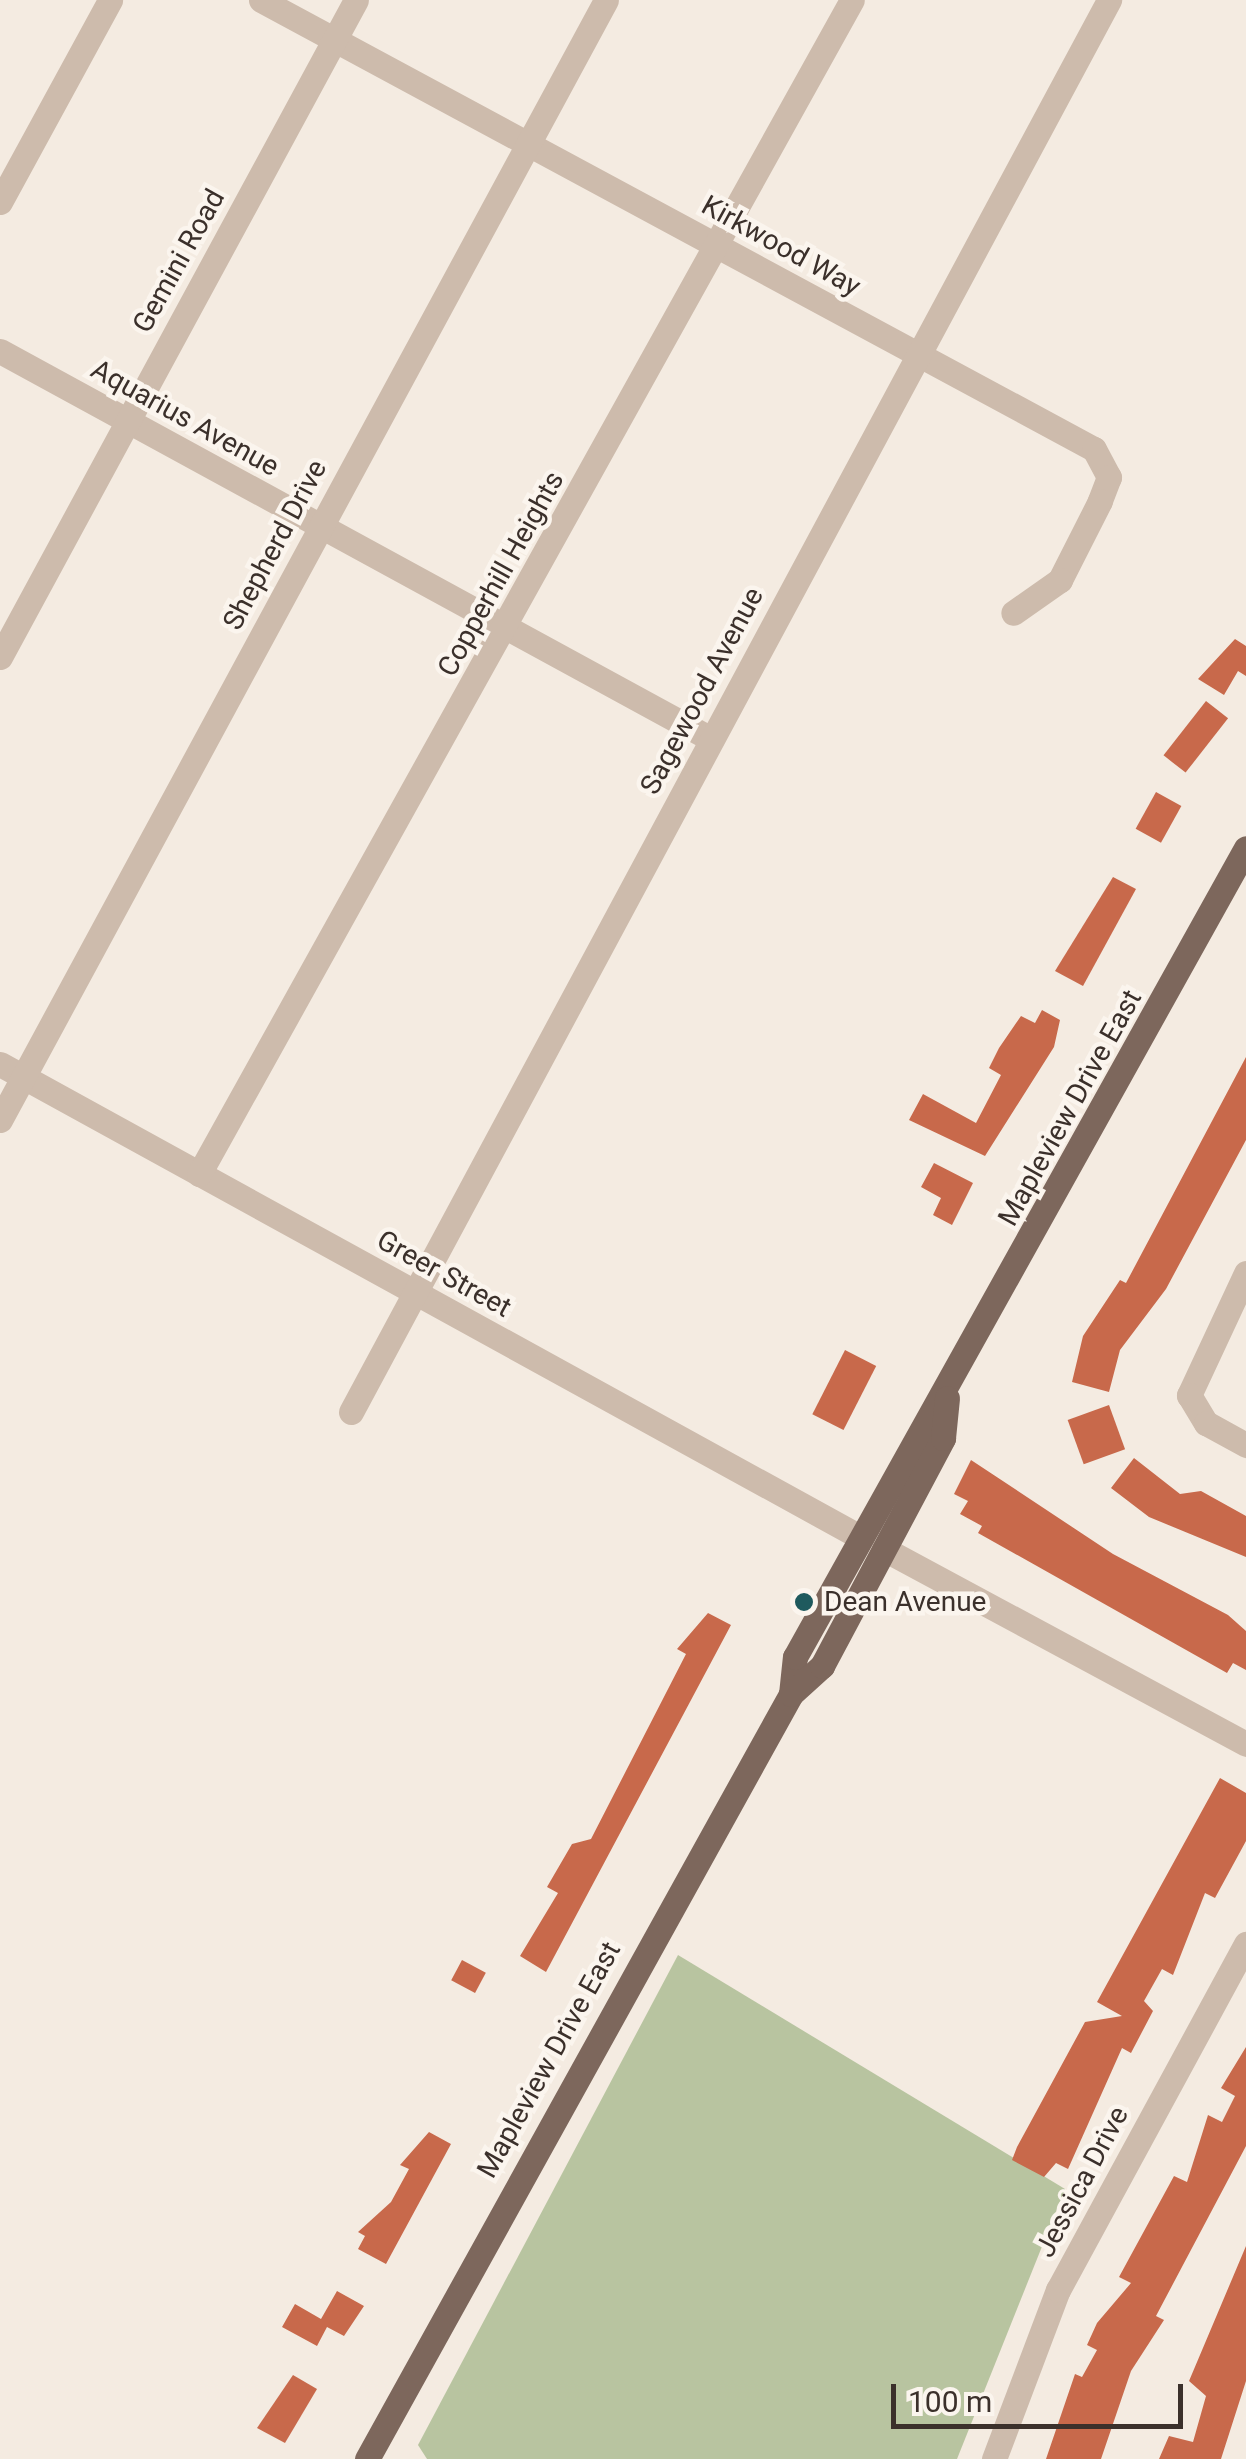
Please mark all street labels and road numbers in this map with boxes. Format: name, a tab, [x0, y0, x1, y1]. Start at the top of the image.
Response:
street label: Gemini Road	[126, 183, 232, 339]
street label: Kirkwood Way	[696, 189, 866, 303]
street label: Aquarius Avenue	[85, 353, 285, 483]
street label: Shepherd Drive	[216, 454, 334, 636]
street label: Copperhill Heights	[431, 466, 571, 682]
street label: Sagewood Avenue	[633, 582, 771, 800]
street label: Mapleview Drive East	[991, 984, 1149, 1232]
street label: Greer Street	[371, 1223, 517, 1325]
street label: Mapleview Drive East	[470, 1936, 628, 2184]
street label: Jessica Drive	[1028, 2101, 1136, 2263]

